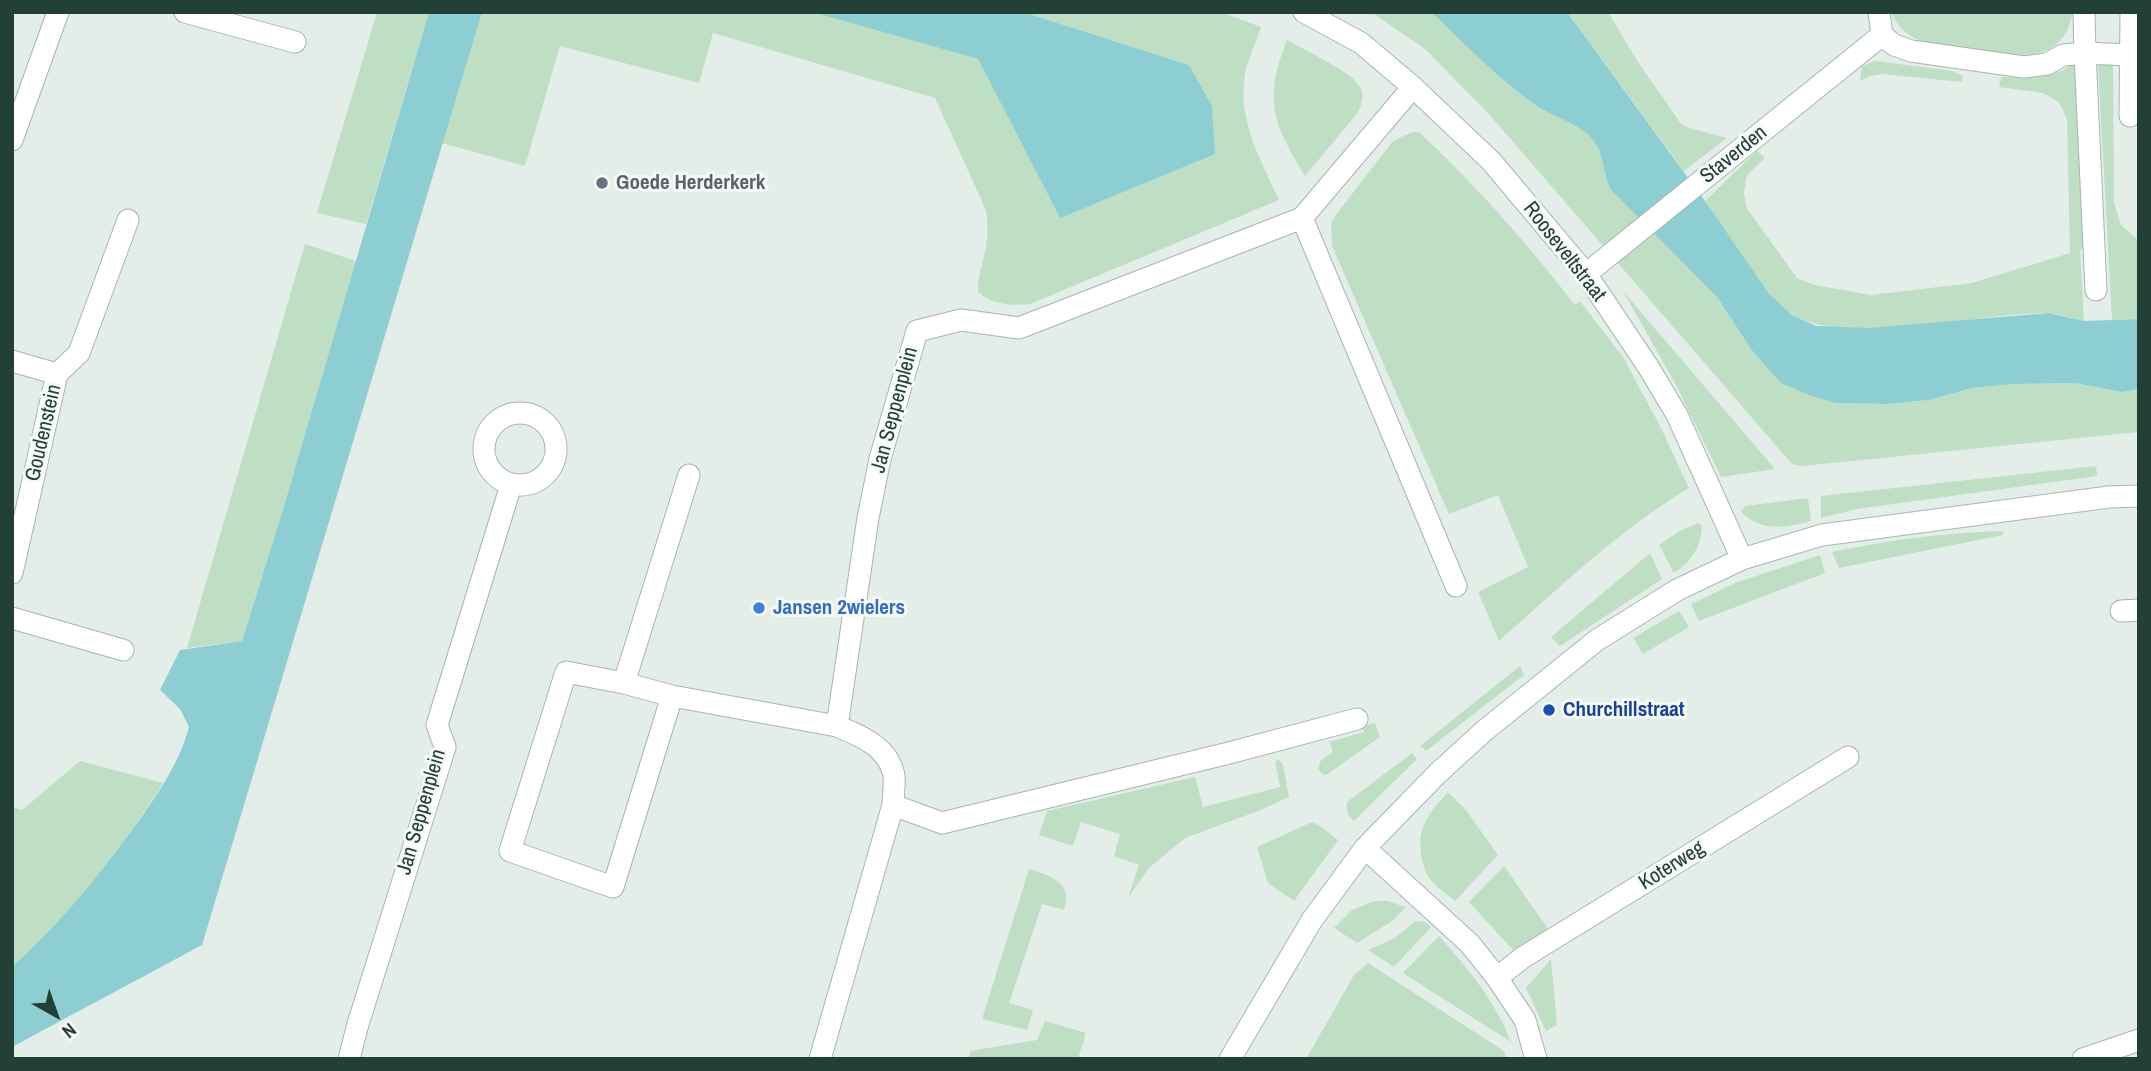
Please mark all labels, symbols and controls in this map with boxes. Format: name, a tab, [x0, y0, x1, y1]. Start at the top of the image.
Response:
street label: Staverden	[1696, 121, 1772, 189]
place label: Goede Herderkerk	[616, 170, 765, 196]
marker: Goede Herderkerk	[594, 175, 610, 191]
street label: Rooseveltstraat	[1517, 197, 1611, 307]
street label: Jan Seppenplein	[866, 344, 924, 476]
street label: Goudenstein	[21, 382, 67, 484]
place label: Jansen 2wielers	[773, 595, 905, 621]
marker: Jansen 2wielers	[751, 600, 767, 616]
place label: Churchillstraat	[1563, 697, 1685, 723]
marker: Churchillstraat	[1541, 702, 1557, 718]
street label: Jan Seppenplein	[392, 746, 452, 878]
street label: Koterweg	[1634, 836, 1710, 896]
north arrow	[21, 980, 91, 1050]
text: N	[57, 1018, 82, 1045]

